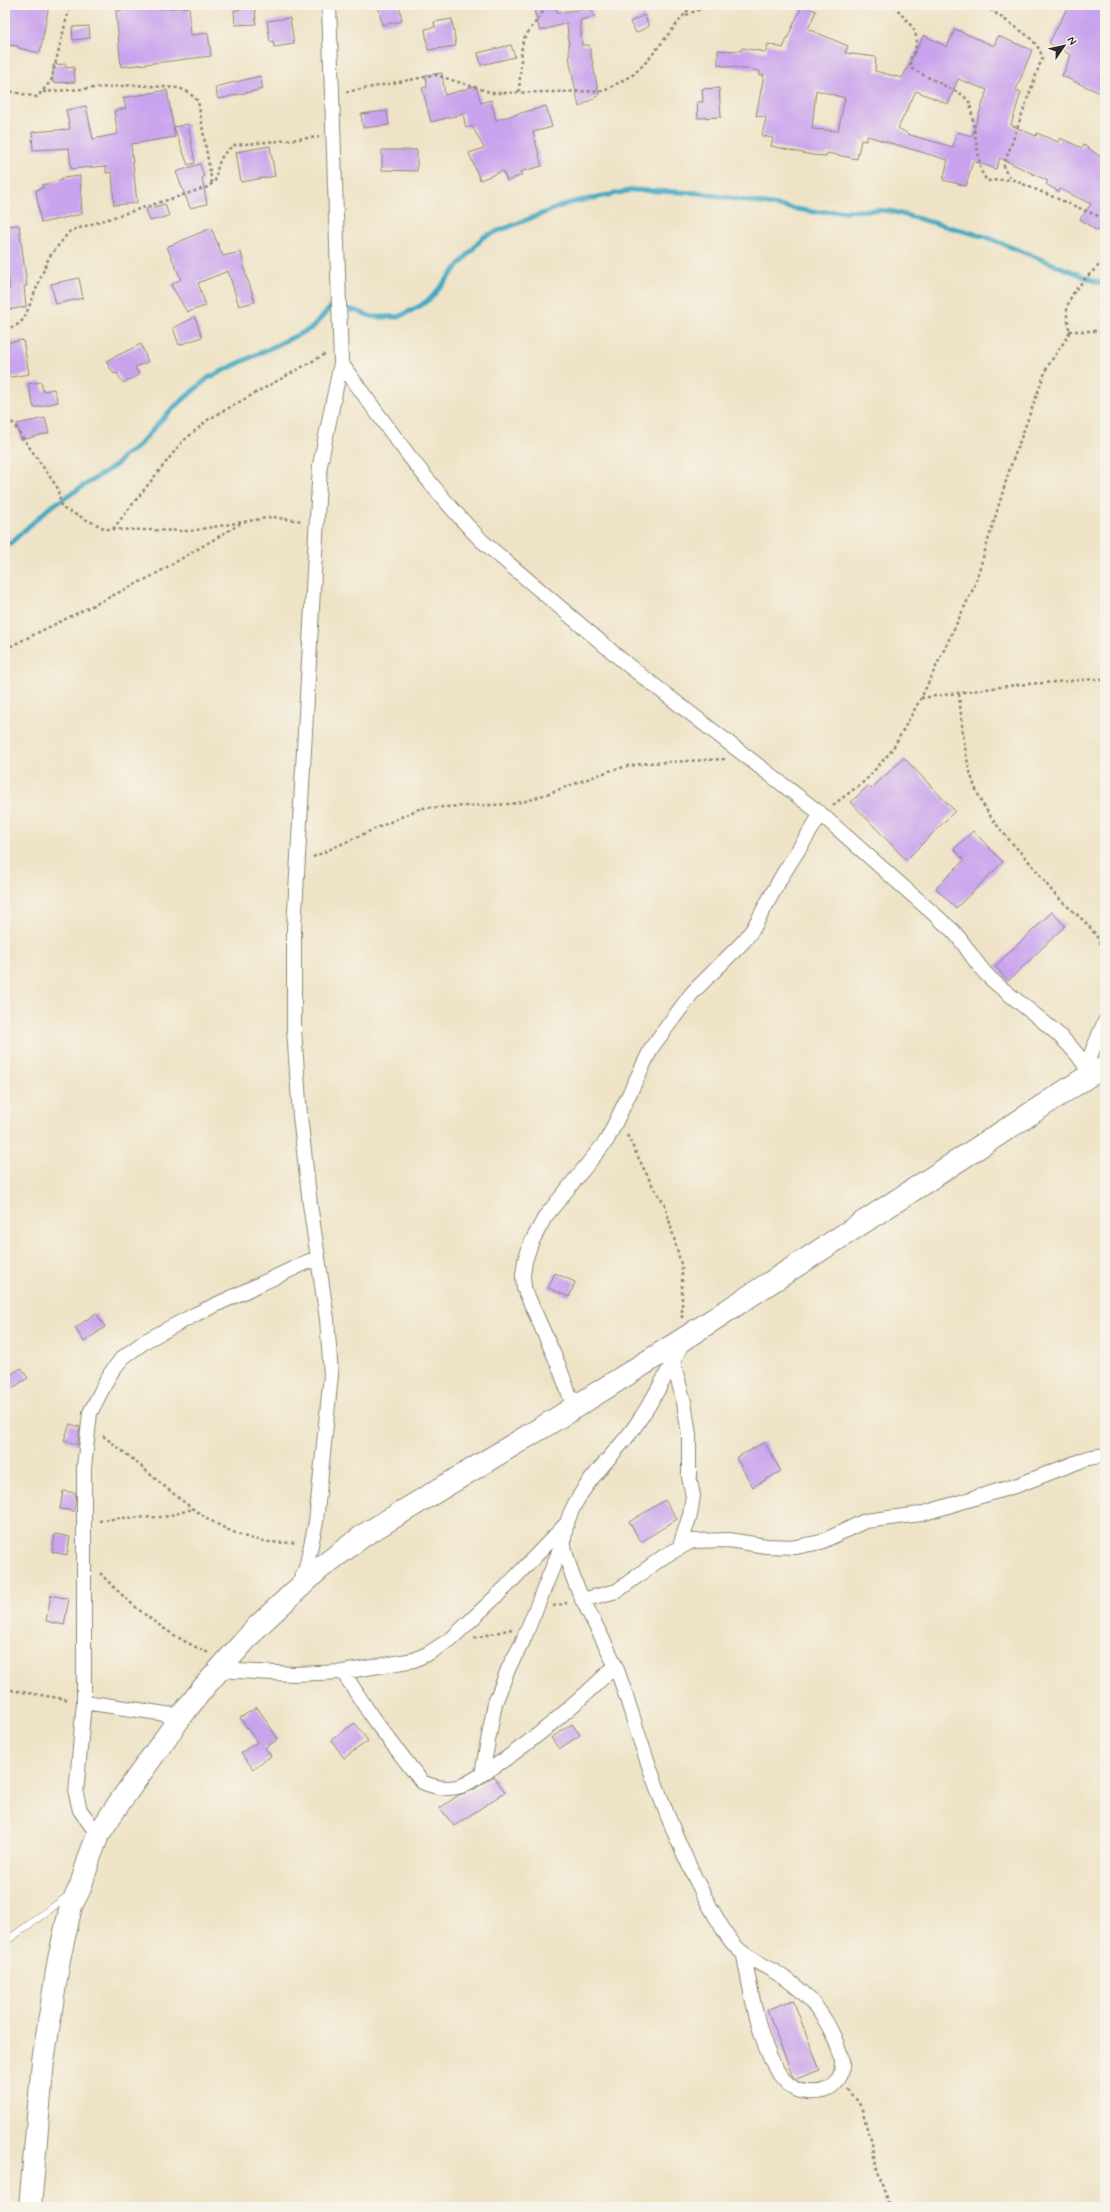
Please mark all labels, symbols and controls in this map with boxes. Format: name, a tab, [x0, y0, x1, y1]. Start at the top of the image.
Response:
north arrow	[1044, 26, 1084, 66]
text: N	[1064, 34, 1079, 48]

